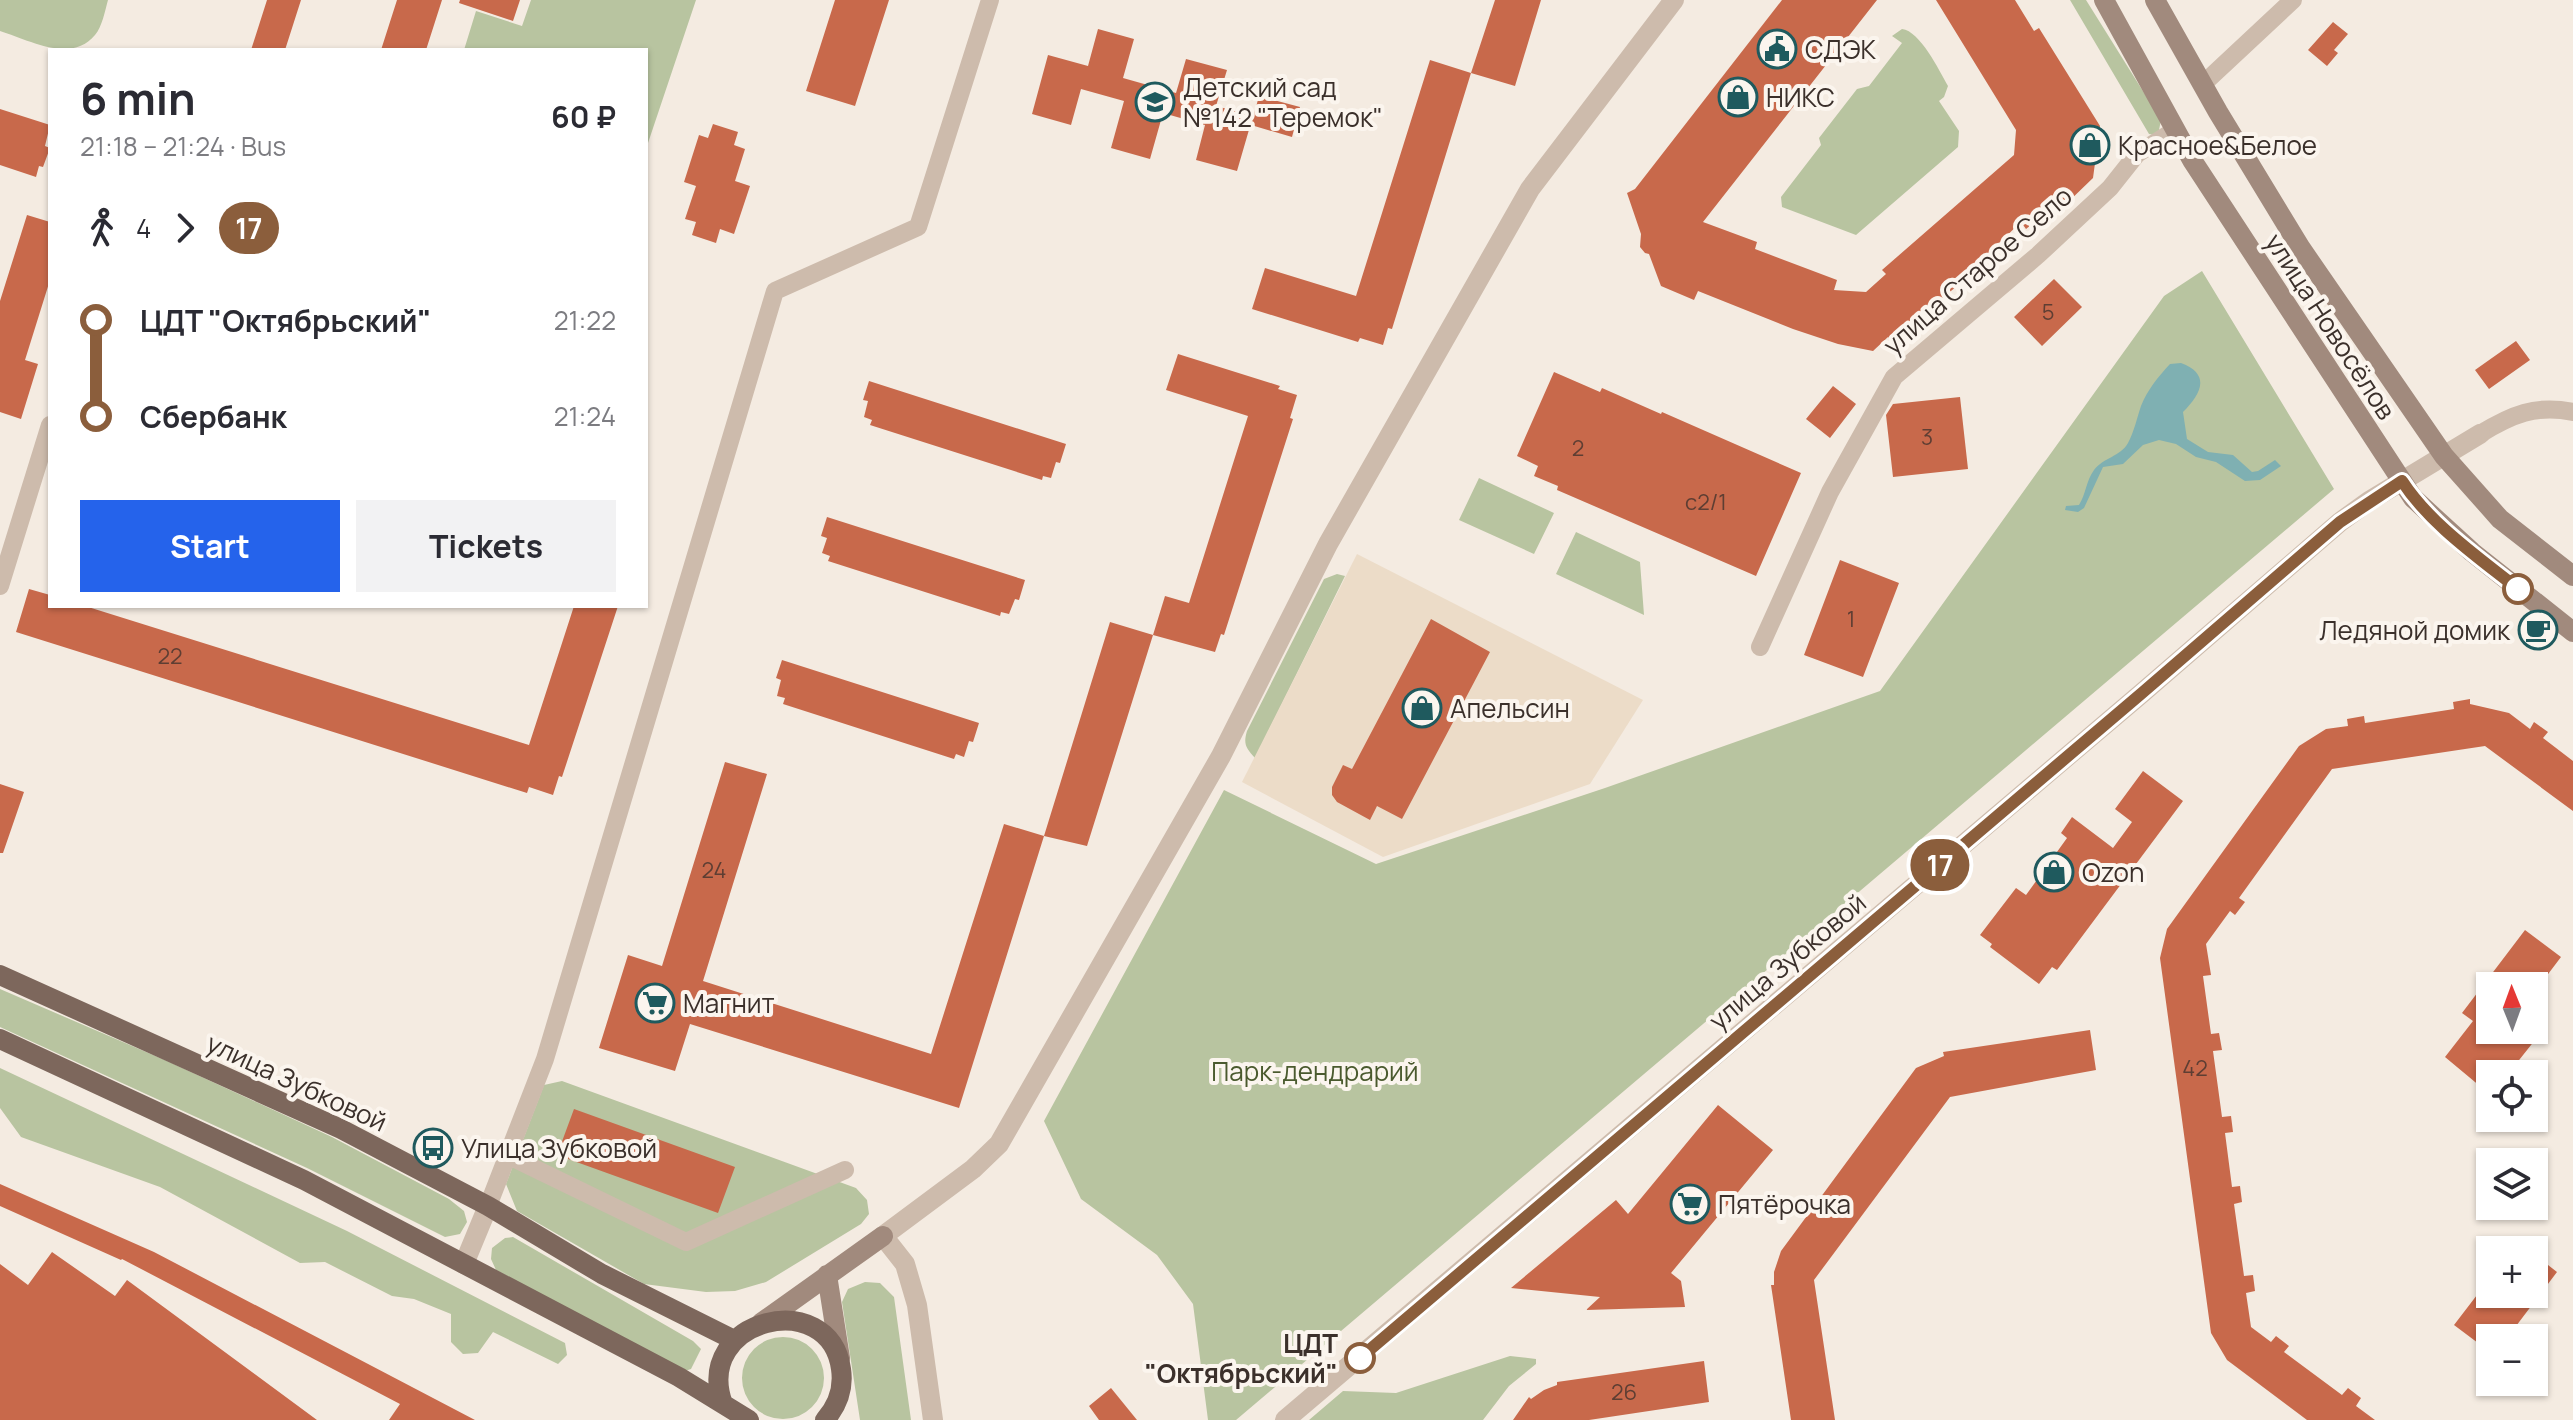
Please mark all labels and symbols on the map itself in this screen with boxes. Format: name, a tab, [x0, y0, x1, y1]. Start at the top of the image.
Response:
public building icon: СДЭК	[1756, 28, 1798, 70]
place label: СДЭК	[1805, 31, 1877, 67]
place label: Детский сад №142 "Теремок"	[1183, 69, 1383, 135]
shop icon: НИКС	[1717, 76, 1759, 118]
place label: НИКС	[1766, 79, 1835, 115]
school or university icon: Детский сад №142 "Теремок"	[1134, 81, 1176, 123]
shop icon: Красное&Белое	[2069, 124, 2111, 166]
place label: Красное&Белое	[2118, 127, 2317, 163]
street label: улица Старое Село	[1875, 178, 2079, 362]
street label: улица Новосёлов	[2257, 226, 2405, 426]
house number: 5	[2042, 297, 2054, 327]
house number: 3	[1921, 422, 1933, 452]
house number: 2	[1572, 433, 1584, 463]
house number: с2/1	[1685, 487, 1727, 517]
unlabelled marker	[2503, 574, 2533, 604]
house number: 1	[1847, 604, 1855, 634]
cafe icon: Ледяной домик	[2517, 609, 2559, 651]
place label: Ледяной домик	[2319, 612, 2511, 648]
house number: 22	[157, 641, 183, 671]
shop icon: Апельсин	[1401, 687, 1443, 729]
place label: Апельсин	[1450, 690, 1570, 726]
line badge: 17	[1904, 839, 1976, 891]
shop icon: Ozon	[2033, 851, 2075, 893]
place label: Ozon	[2082, 854, 2144, 890]
house number: 24	[701, 855, 727, 885]
street label: улица Зубковой	[1701, 884, 1873, 1038]
north arrow	[2476, 972, 2548, 1044]
supermarket icon: Магнит	[634, 982, 676, 1024]
place label: Магнит	[683, 985, 775, 1021]
street label: улица Зубковой	[201, 1024, 393, 1140]
park label: Парк-дендрарий	[1211, 1053, 1419, 1089]
house number: 42	[2182, 1053, 2208, 1083]
bus stop icon: Улица Зубковой	[412, 1127, 454, 1169]
place label: Улица Зубковой	[461, 1130, 657, 1166]
supermarket icon: Пятёрочка	[1669, 1183, 1711, 1225]
place label: Пятёрочка	[1718, 1186, 1851, 1222]
place label: ЦДТ "Октябрьский"	[1145, 1325, 1338, 1391]
marker: ЦДТ "Октябрьский"	[1345, 1343, 1375, 1373]
house number: 26	[1611, 1377, 1637, 1407]

